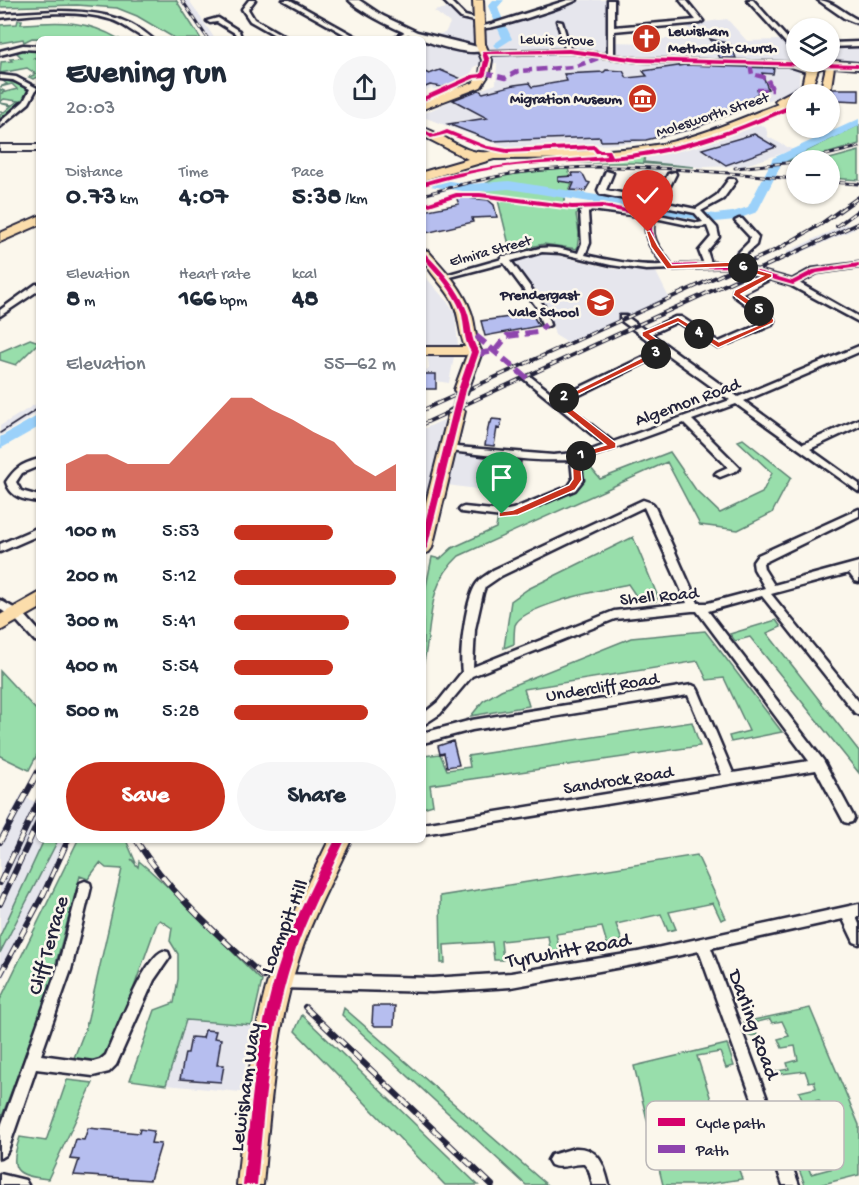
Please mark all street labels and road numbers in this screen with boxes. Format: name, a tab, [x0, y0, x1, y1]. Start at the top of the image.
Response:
street label: Lewis Grove	[520, 31, 595, 51]
street label: Molesworth Street	[654, 89, 773, 143]
street label: Elmira Street	[448, 232, 535, 271]
street label: Algernon Road	[632, 374, 745, 432]
street label: Shell Road	[619, 583, 701, 611]
street label: Undercliff Road	[545, 669, 662, 708]
street label: Sandrock Road	[562, 762, 676, 801]
street label: Loampit Hill	[256, 877, 316, 978]
street label: Cliff Terrace	[24, 892, 77, 998]
street label: Tyrwhitt Road	[503, 929, 634, 976]
street label: Darling Road	[720, 965, 784, 1085]
street label: Lewisham Way	[226, 1021, 269, 1153]

